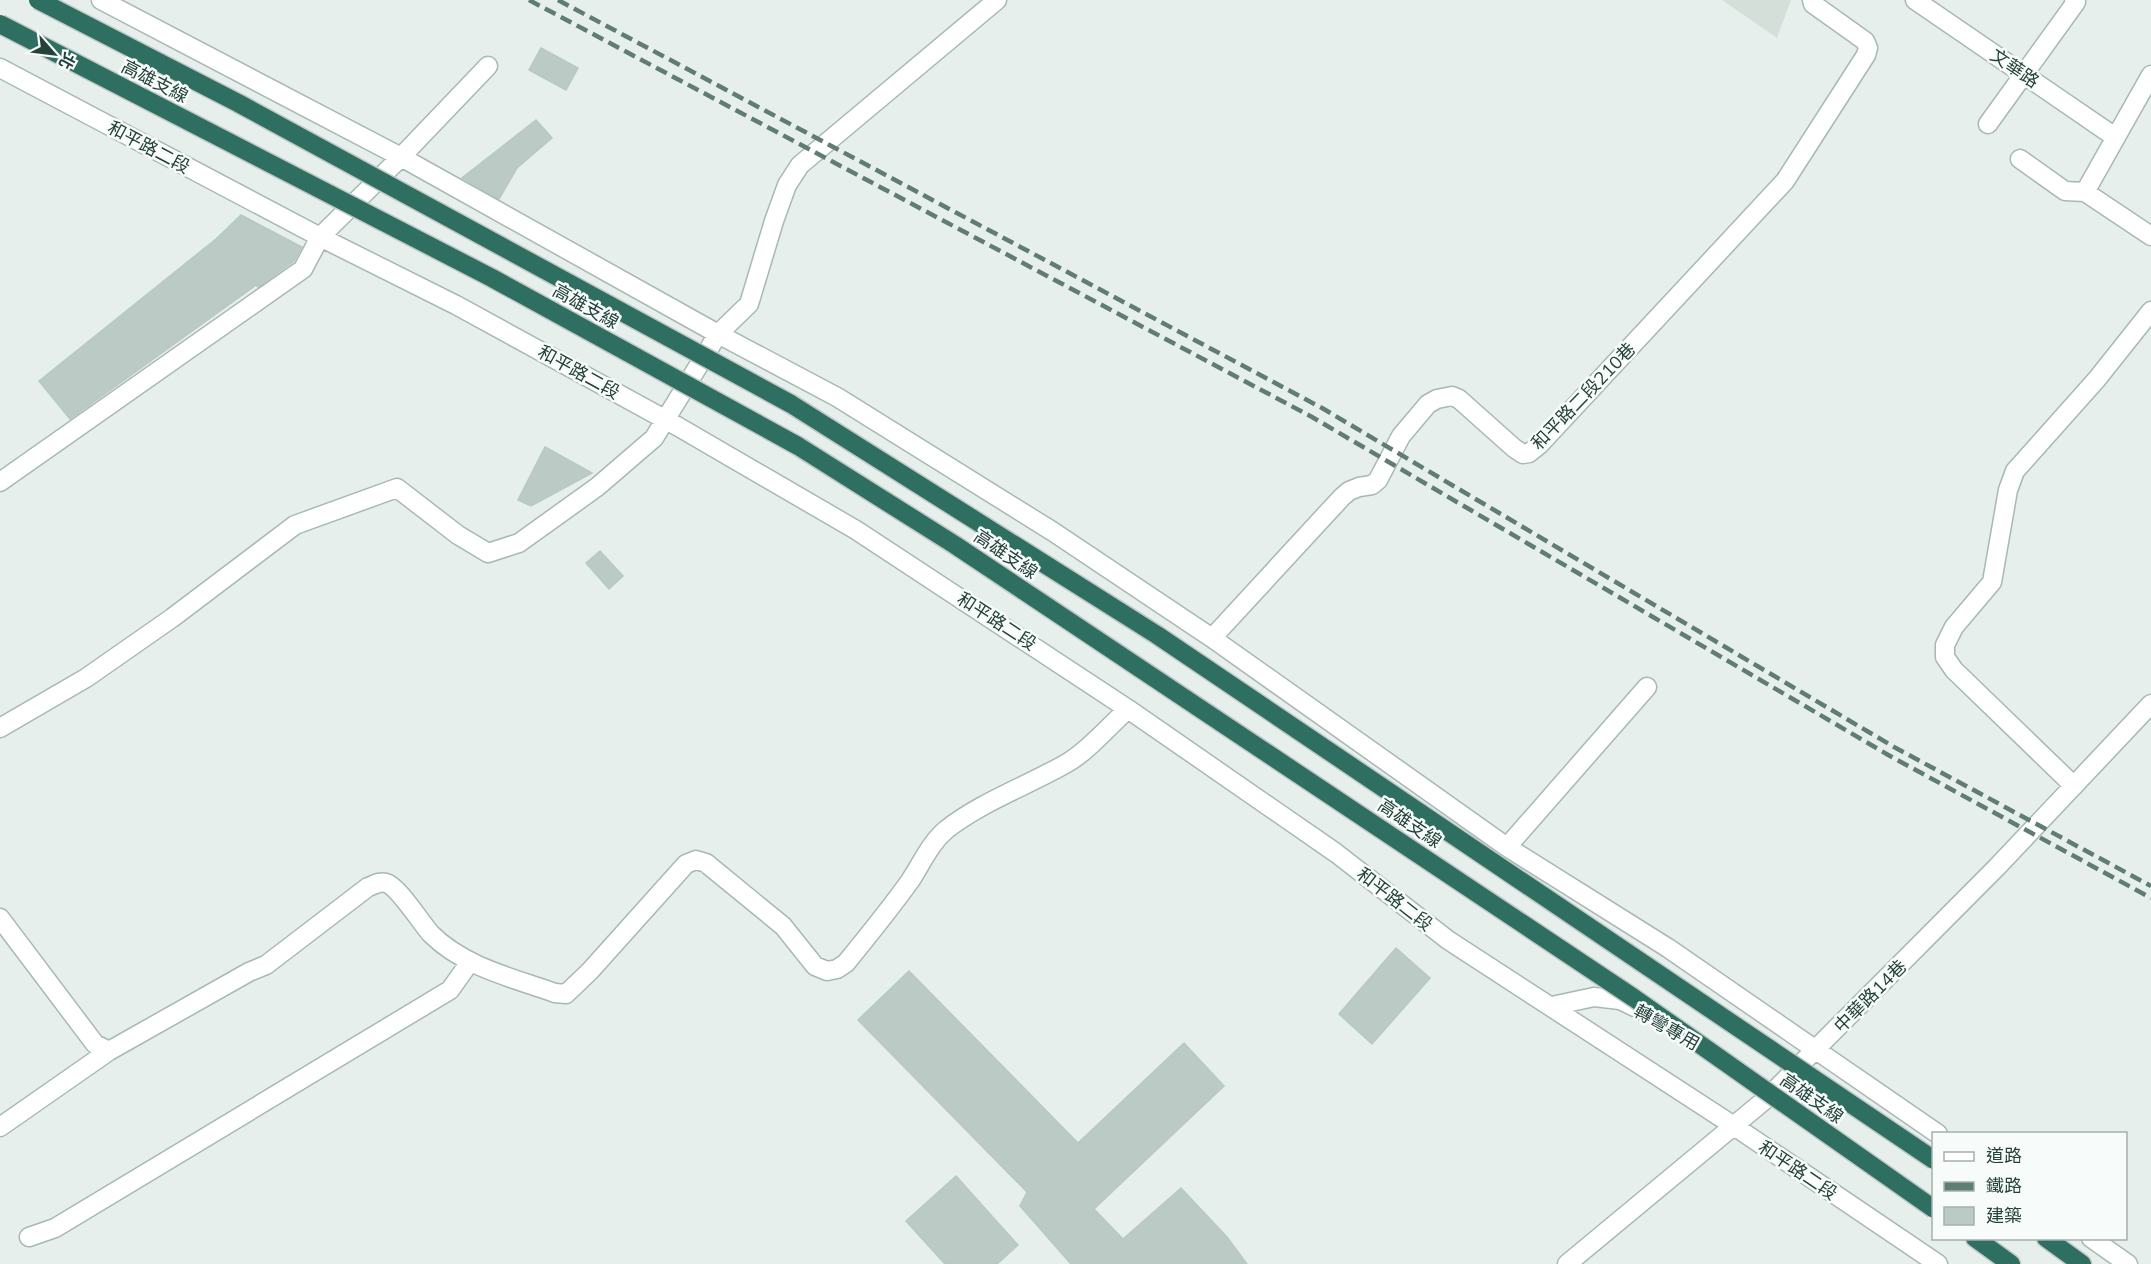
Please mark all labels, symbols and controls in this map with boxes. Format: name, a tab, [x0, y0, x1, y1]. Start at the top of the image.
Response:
north arrow	[24, 24, 84, 84]
street label: 文華路	[1986, 43, 2044, 93]
text: 北	[55, 49, 80, 73]
street label: 高雄支線	[118, 54, 192, 108]
street label: 和平路二段	[104, 116, 194, 178]
street label: 高雄支線	[549, 278, 623, 334]
street label: 和平路二段210巷	[1526, 338, 1640, 454]
street label: 和平路二段	[534, 340, 624, 404]
street label: 高雄支線	[970, 524, 1042, 584]
street label: 和平路二段	[953, 587, 1041, 655]
street label: 高雄支線	[1374, 793, 1446, 853]
street label: 和平路二段	[1352, 862, 1438, 936]
street label: 中華路14巷	[1829, 955, 1911, 1037]
street label: 轉彎專用	[1630, 999, 1704, 1055]
street label: 高雄支線	[1776, 1068, 1848, 1128]
legend	[1932, 1132, 2127, 1240]
street label: 和平路二段	[1754, 1135, 1842, 1205]
text: 道路	[1986, 1144, 2022, 1167]
text: 鐵路	[1986, 1174, 2022, 1197]
text: 建築	[1986, 1204, 2022, 1227]

